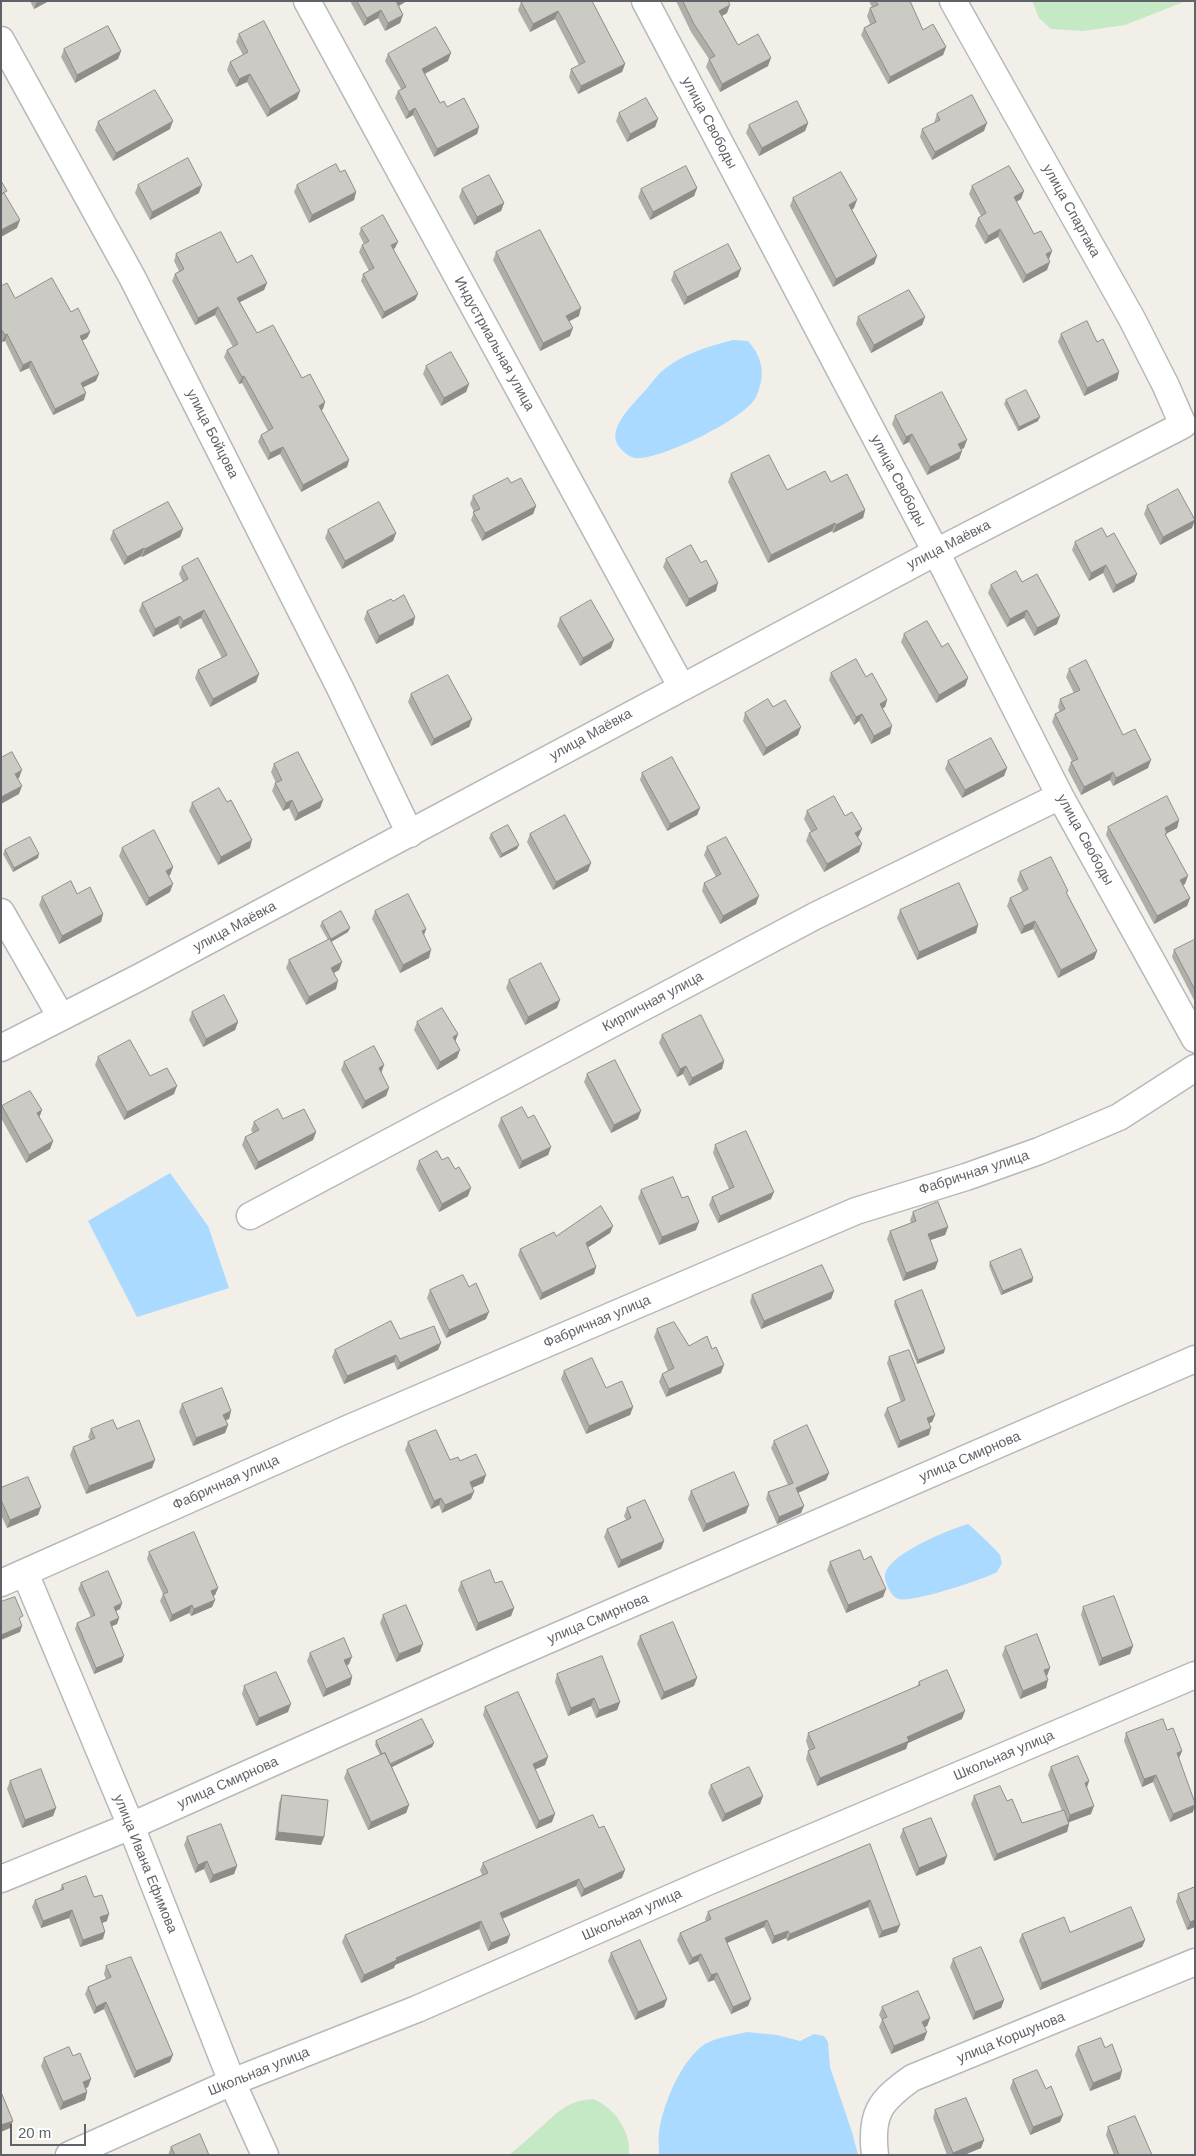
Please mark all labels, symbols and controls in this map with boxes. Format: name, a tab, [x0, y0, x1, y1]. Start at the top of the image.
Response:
street label: улица Свободы	[678, 74, 740, 172]
street label: улица Спартака	[1039, 162, 1103, 260]
street label: Индустриальная улица	[450, 274, 538, 414]
street label: улица Бойцова	[182, 387, 242, 481]
street label: улица Свободы	[867, 432, 929, 530]
street label: улица Маёвка	[904, 517, 994, 573]
street label: улица Маёвка	[547, 705, 635, 765]
street label: улица Свободы	[1053, 792, 1117, 888]
street label: улица Маёвка	[191, 898, 279, 956]
street label: Кирпичная улица	[600, 968, 706, 1036]
street label: Фабричная улица	[917, 1147, 1031, 1199]
street label: Фабричная улица	[541, 1292, 653, 1352]
street label: улица Смирнова	[917, 1428, 1023, 1486]
street label: Фабричная улица	[170, 1452, 282, 1514]
street label: улица Смирнова	[545, 1590, 651, 1648]
street label: Школьная улица	[951, 1727, 1057, 1785]
street label: улица Смирнова	[175, 1753, 281, 1813]
street label: улица Ивана Ефимова	[109, 1792, 181, 1936]
street label: Школьная улица	[579, 1885, 685, 1945]
street label: улица Коршунова	[955, 2009, 1067, 2067]
street label: Школьная улица	[206, 2044, 312, 2100]
scale bar	[12, 2114, 89, 2146]
text: 20 m	[18, 2124, 51, 2141]

